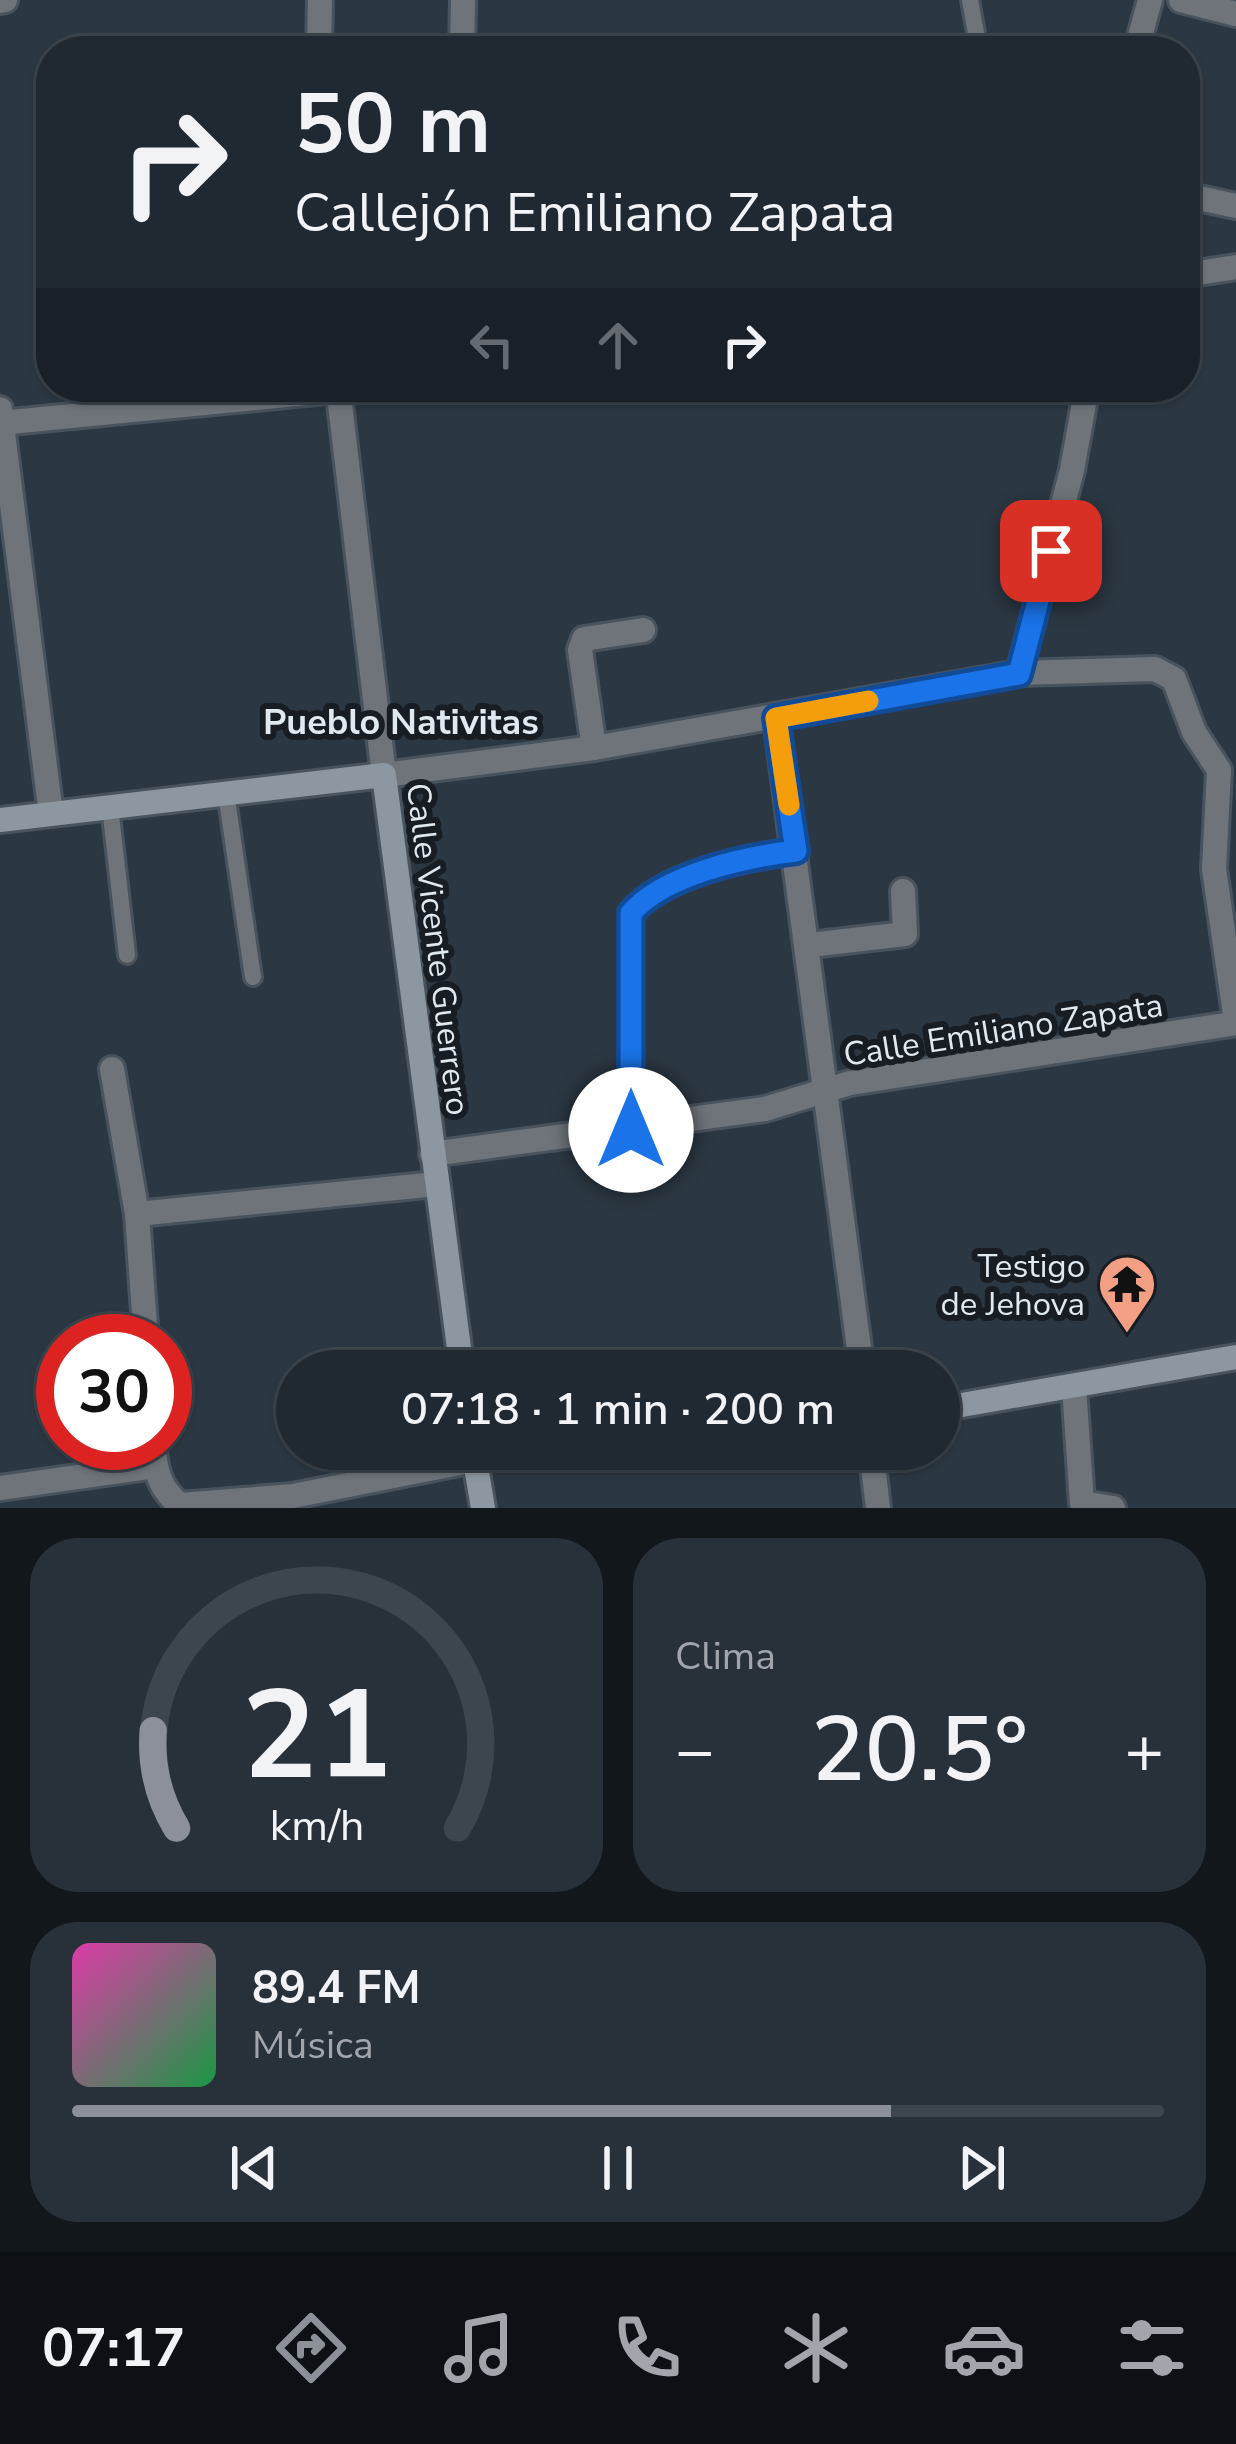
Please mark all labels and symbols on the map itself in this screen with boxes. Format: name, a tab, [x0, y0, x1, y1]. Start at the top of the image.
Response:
pin	[1000, 500, 1102, 602]
district label: Pueblo Nativitas	[263, 698, 539, 747]
street label: Calle Vicente Guerrero	[395, 780, 480, 1118]
street label: Calle Emiliano Zapata	[840, 983, 1166, 1078]
position arrow	[568, 1067, 694, 1193]
place label: Testigo de Jehova	[940, 1244, 1085, 1327]
temple icon: Testigo de Jehova	[1096, 1253, 1158, 1335]
speed limit sign: 30	[36, 1314, 192, 1470]

